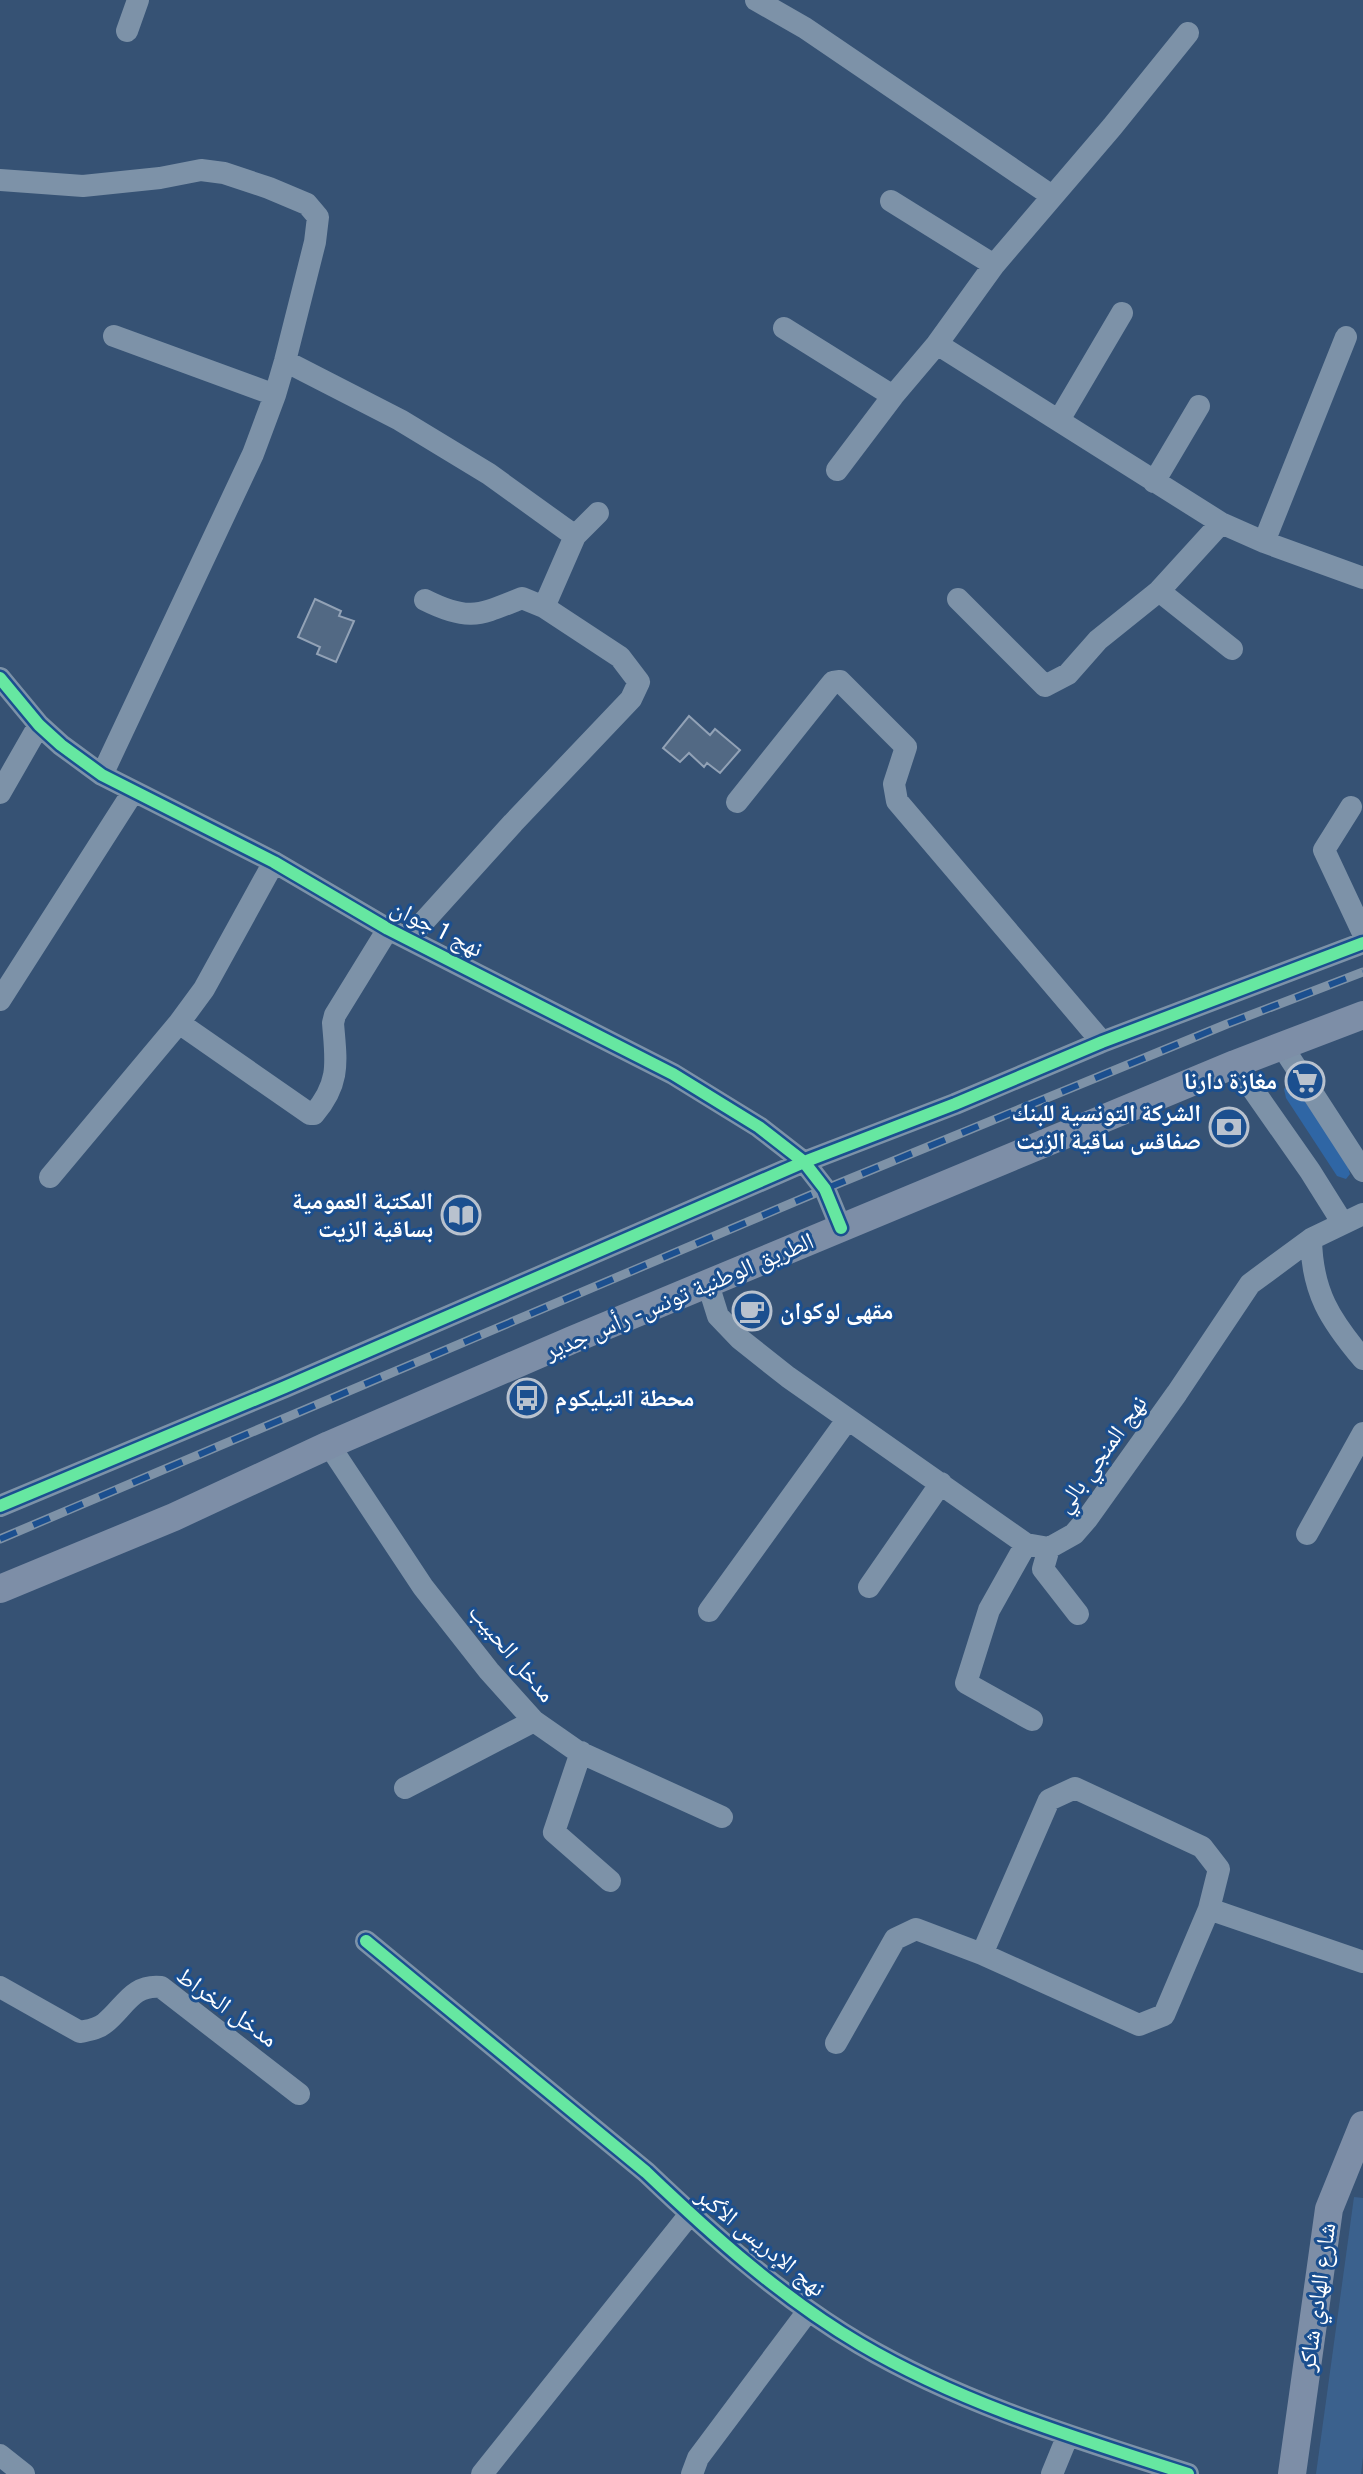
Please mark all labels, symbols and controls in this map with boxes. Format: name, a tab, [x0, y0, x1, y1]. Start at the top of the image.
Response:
street label: نهج 1 جوان	[386, 892, 488, 964]
supermarket icon: مغازة دارنا	[1284, 1060, 1326, 1102]
place label: مغازة دارنا	[1184, 1066, 1277, 1094]
place label: الشركة التونسية للبنك صفاقس ساقية الزيت	[1012, 1098, 1201, 1155]
bank icon: الشركة التونسية للبنك صفاقس ساقية الزيت	[1208, 1106, 1250, 1148]
place label: المكتبة العمومية بساقية الزيت	[292, 1186, 433, 1243]
library icon: المكتبة العمومية بساقية الزيت	[440, 1194, 482, 1236]
street label: الطريق الوطنية تونس - رأس جدير	[539, 1226, 818, 1366]
cafe icon: مقهى لوكوان	[731, 1290, 773, 1332]
place label: مقهى لوكوان	[780, 1296, 893, 1325]
bus stop icon: محطة التيليكوم	[506, 1377, 548, 1419]
place label: محطة التيليكوم	[555, 1383, 694, 1415]
street label: نهج المنجي بالي	[1048, 1389, 1157, 1521]
street label: مدخل الحبيب	[463, 1598, 562, 1708]
street label: مدخل الخراط	[171, 1960, 284, 2053]
street label: نهج الإدريس الأكبر	[689, 2180, 832, 2303]
street label: شارع الهادي شاكر	[1292, 2221, 1346, 2375]

